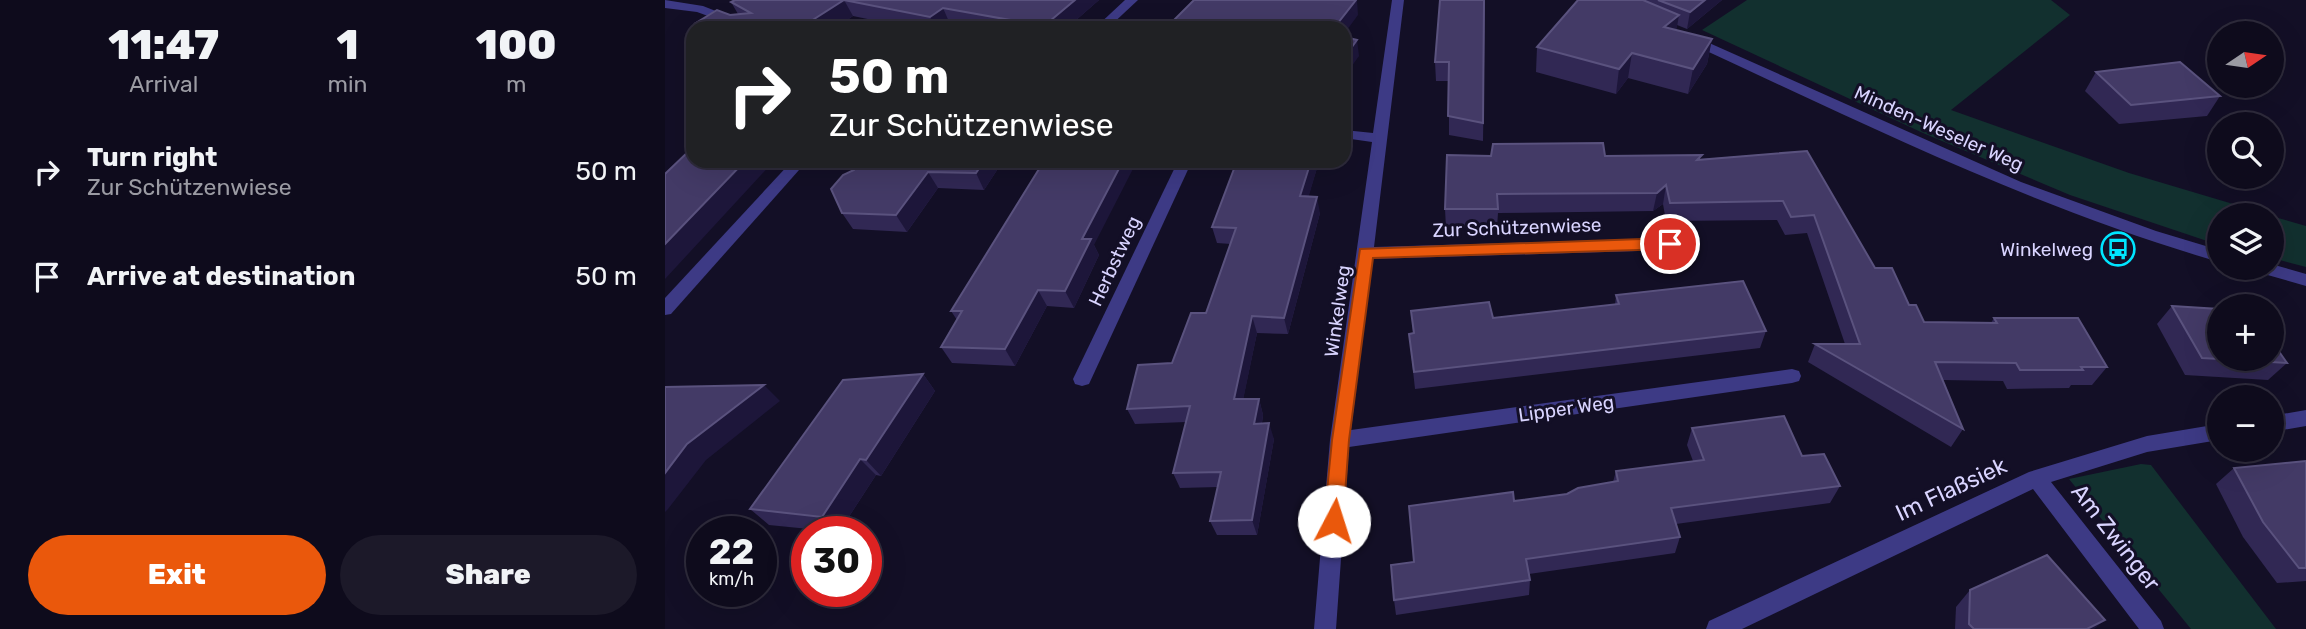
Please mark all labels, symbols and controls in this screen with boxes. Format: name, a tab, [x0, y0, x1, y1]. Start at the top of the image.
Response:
text: 11:47	[108, 20, 219, 70]
text: 1	[336, 20, 359, 70]
text: 100	[476, 20, 557, 70]
north arrow	[2207, 21, 2284, 98]
map controls	[2207, 21, 2284, 462]
text: 50 m	[829, 47, 949, 105]
icon: right	[714, 49, 805, 140]
text: Arrival	[129, 70, 198, 98]
text: min	[328, 70, 368, 98]
text: m	[506, 70, 526, 98]
street label: Minden-Weseler Weg	[1851, 81, 2027, 176]
text: Zur Schützenwiese	[829, 106, 1114, 144]
button: search	[2207, 112, 2284, 189]
text: Turn right	[87, 142, 217, 173]
icon: right	[28, 153, 66, 191]
text: 50 m	[576, 156, 637, 187]
text: Zur Schützenwiese	[87, 173, 292, 201]
button: layers	[2207, 203, 2284, 280]
street label: Herbstweg	[1084, 212, 1145, 310]
street label: Zur Schützenwiese	[1432, 213, 1602, 242]
pin	[1640, 214, 1700, 274]
icon: arrive	[1651, 225, 1689, 263]
bus stop icon: Winkelweg	[2099, 230, 2137, 268]
place label: Winkelweg	[2000, 238, 2093, 261]
icon: arrive	[28, 258, 66, 296]
text: Arrive at destination	[87, 261, 355, 292]
text: 50 m	[576, 261, 637, 292]
street label: Winkelweg	[1320, 263, 1355, 359]
button: +	[2207, 294, 2284, 371]
button: −	[2207, 385, 2284, 462]
street label: Lipper Weg	[1517, 390, 1615, 427]
street label: Im Flaßsiek	[1891, 451, 2011, 527]
street label: Am Zwinger	[2066, 478, 2167, 596]
position arrow	[1297, 484, 1371, 558]
speed limit sign: 30	[791, 516, 882, 607]
text: 22	[709, 531, 754, 573]
button: Exit	[28, 535, 326, 615]
button: Share	[340, 535, 637, 615]
text: km/h	[709, 568, 754, 590]

